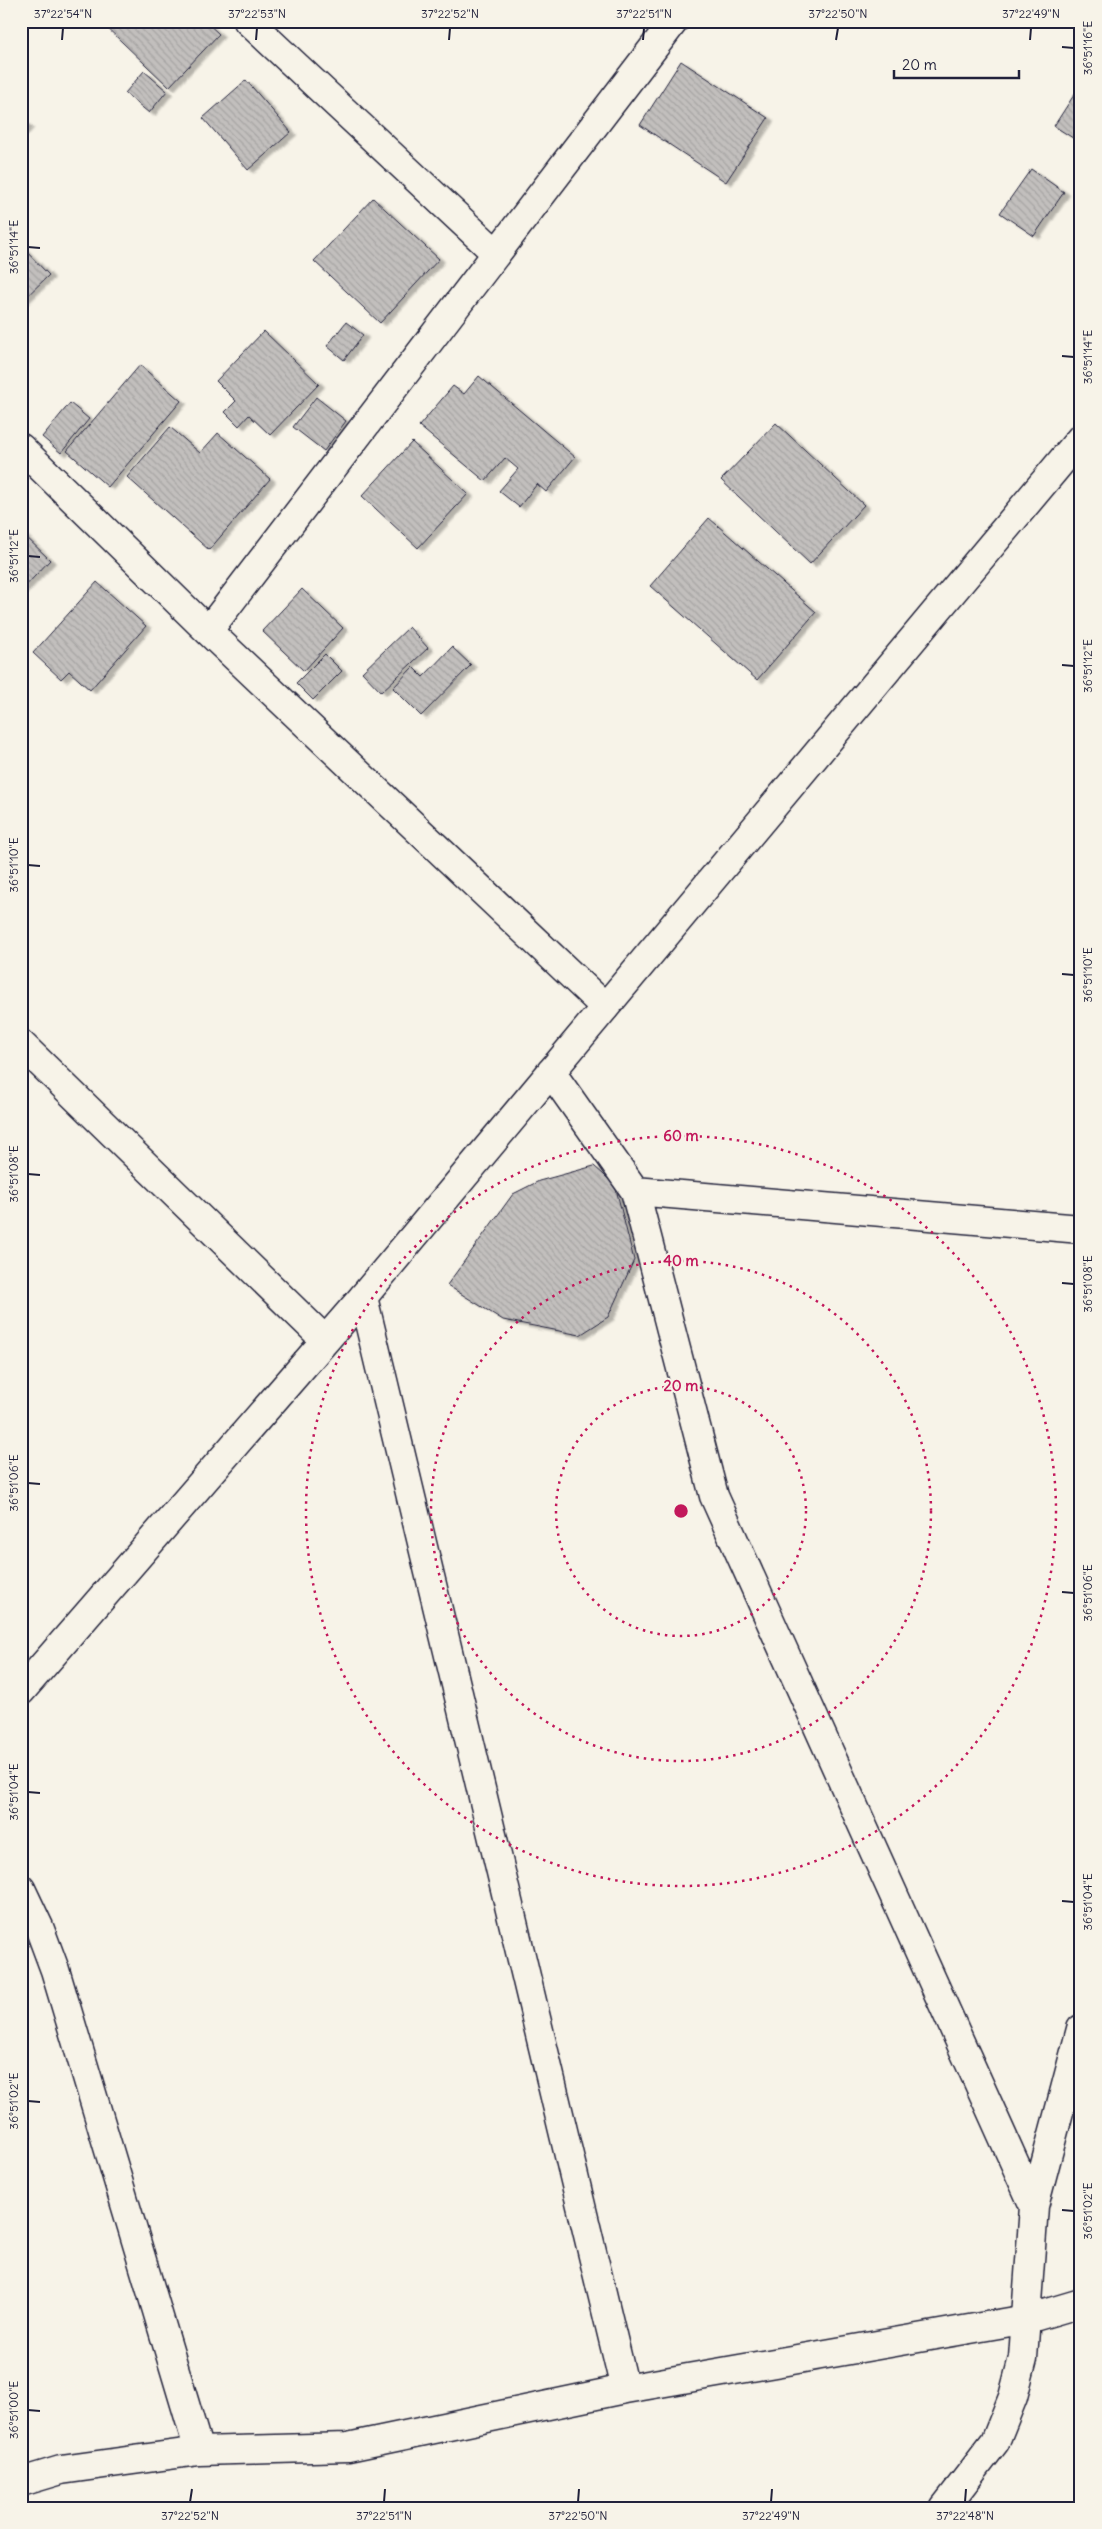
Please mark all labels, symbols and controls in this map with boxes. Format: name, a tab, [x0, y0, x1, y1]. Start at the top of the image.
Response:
text: 37°22'54"N	[34, 6, 92, 21]
text: 37°22'53"N	[228, 6, 286, 21]
text: 37°22'52"N	[421, 6, 479, 21]
text: 37°22'51"N	[616, 6, 672, 21]
text: 37°22'50"N	[808, 6, 868, 21]
text: 37°22'49"N	[1002, 6, 1060, 21]
text: 36°51'16"E	[1080, 21, 1095, 75]
scale bar	[894, 48, 1020, 80]
text: 20 m	[902, 55, 937, 74]
text: 36°51'14"E	[6, 220, 21, 274]
text: 36°51'14"E	[1080, 330, 1095, 384]
text: 36°51'12"E	[6, 529, 21, 583]
text: 36°51'12"E	[1080, 639, 1095, 693]
text: 36°51'10"E	[6, 837, 21, 893]
text: 36°51'10"E	[1080, 947, 1095, 1003]
text: 60 m	[663, 1126, 699, 1145]
text: 36°51'08"E	[6, 1145, 21, 1203]
text: 40 m	[663, 1251, 699, 1270]
text: 36°51'08"E	[1080, 1255, 1095, 1313]
text: 20 m	[664, 1376, 698, 1395]
text: 36°51'06"E	[6, 1454, 21, 1512]
centre of rings	[672, 1502, 690, 1520]
text: 36°51'06"E	[1080, 1564, 1095, 1622]
text: 36°51'04"E	[6, 1763, 21, 1821]
text: 36°51'04"E	[1080, 1873, 1095, 1931]
text: 36°51'02"E	[6, 2072, 21, 2130]
text: 36°51'02"E	[1080, 2182, 1095, 2240]
text: 36°51'00"E	[6, 2381, 21, 2439]
text: 37°22'52"N	[161, 2508, 219, 2523]
text: 37°22'51"N	[356, 2508, 412, 2523]
text: 37°22'50"N	[548, 2508, 608, 2523]
text: 37°22'49"N	[742, 2508, 800, 2523]
text: 37°22'48"N	[936, 2508, 994, 2523]

